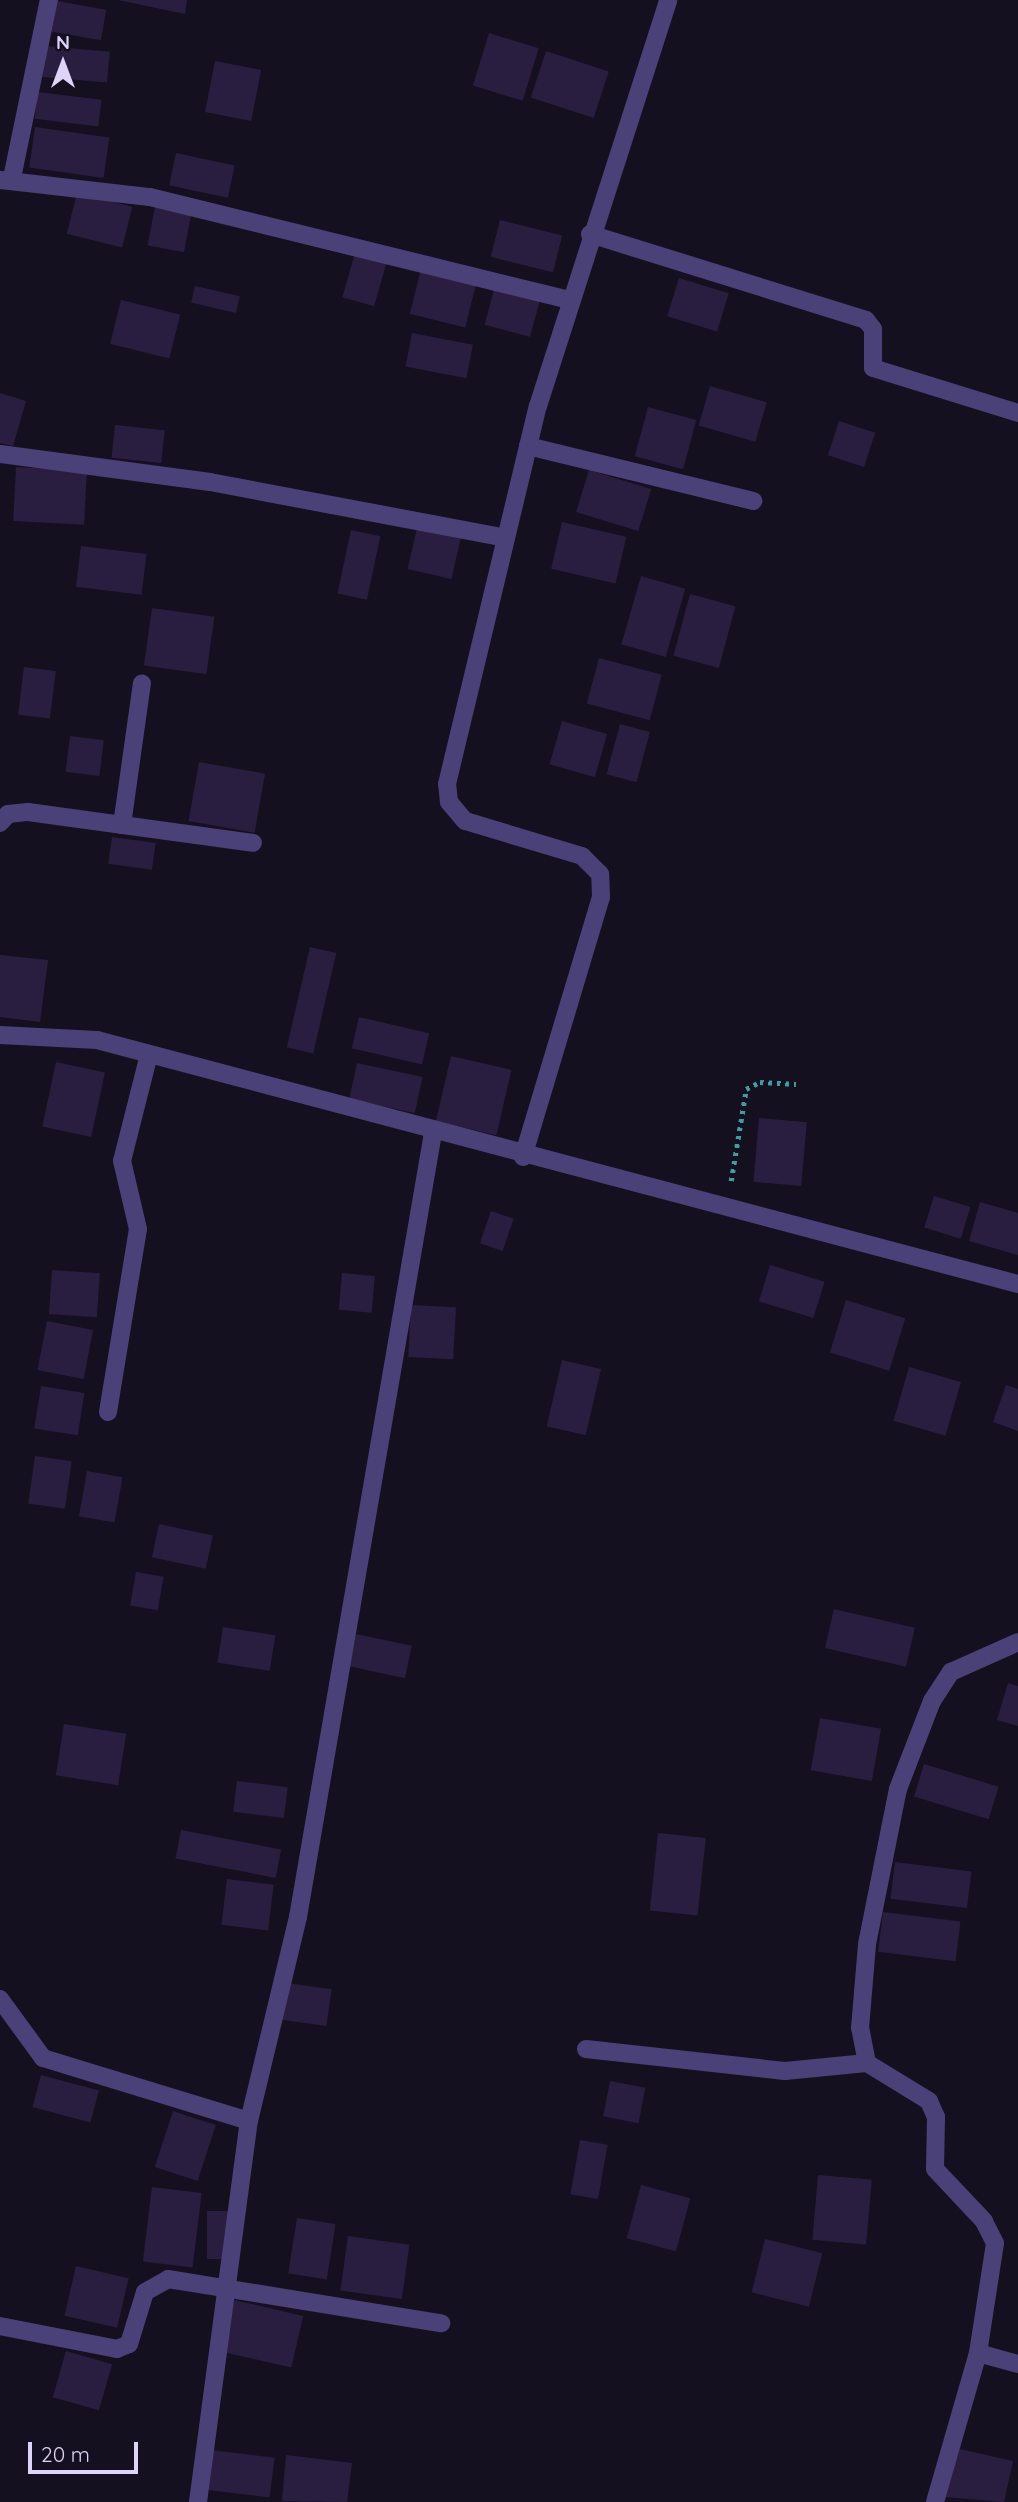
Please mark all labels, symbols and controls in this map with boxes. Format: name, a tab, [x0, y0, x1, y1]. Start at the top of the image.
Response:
north arrow	[28, 28, 98, 98]
text: N	[56, 30, 70, 54]
scale bar	[32, 2428, 142, 2472]
text: 20 m	[41, 2441, 90, 2467]

